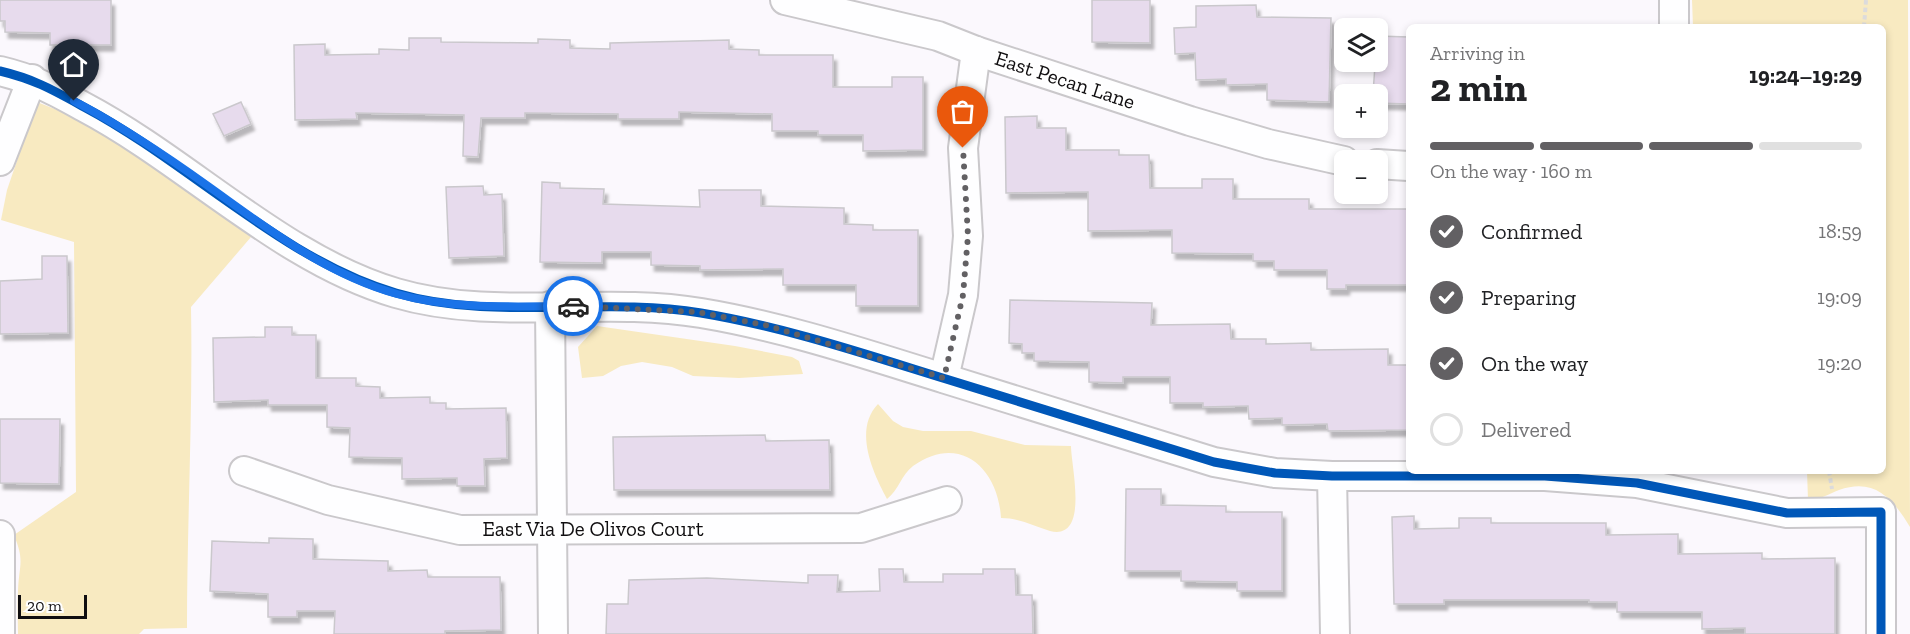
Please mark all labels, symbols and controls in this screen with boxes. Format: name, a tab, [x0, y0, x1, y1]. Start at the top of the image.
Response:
map controls	[1334, 18, 1388, 204]
button: layers	[1334, 18, 1388, 72]
pin	[48, 39, 99, 101]
text: Arriving in	[1430, 41, 1525, 65]
street label: East Pecan Lane	[992, 45, 1138, 114]
icon: home	[57, 48, 90, 81]
text: 19:24–19:29	[1749, 62, 1862, 89]
text: 2 min	[1430, 64, 1527, 111]
button: +	[1334, 84, 1388, 138]
pin	[937, 86, 988, 148]
icon: bag	[946, 95, 979, 128]
button: −	[1334, 150, 1388, 204]
text: On the way · 160 m	[1430, 159, 1592, 183]
icon: check	[1430, 215, 1463, 248]
text: Confirmed	[1481, 218, 1582, 245]
text: 18:59	[1818, 219, 1862, 243]
courier	[543, 276, 603, 336]
icon: check	[1430, 281, 1463, 314]
text: Preparing	[1481, 284, 1576, 311]
text: 19:09	[1817, 285, 1862, 309]
icon: car	[557, 290, 590, 323]
icon: check	[1430, 347, 1463, 380]
text: On the way	[1481, 350, 1588, 377]
text: 19:20	[1817, 351, 1862, 375]
text: Delivered	[1481, 416, 1571, 443]
street label: East Via De Olivos Court	[482, 516, 704, 541]
scale bar	[18, 592, 87, 620]
text: 20 m	[27, 596, 62, 615]

